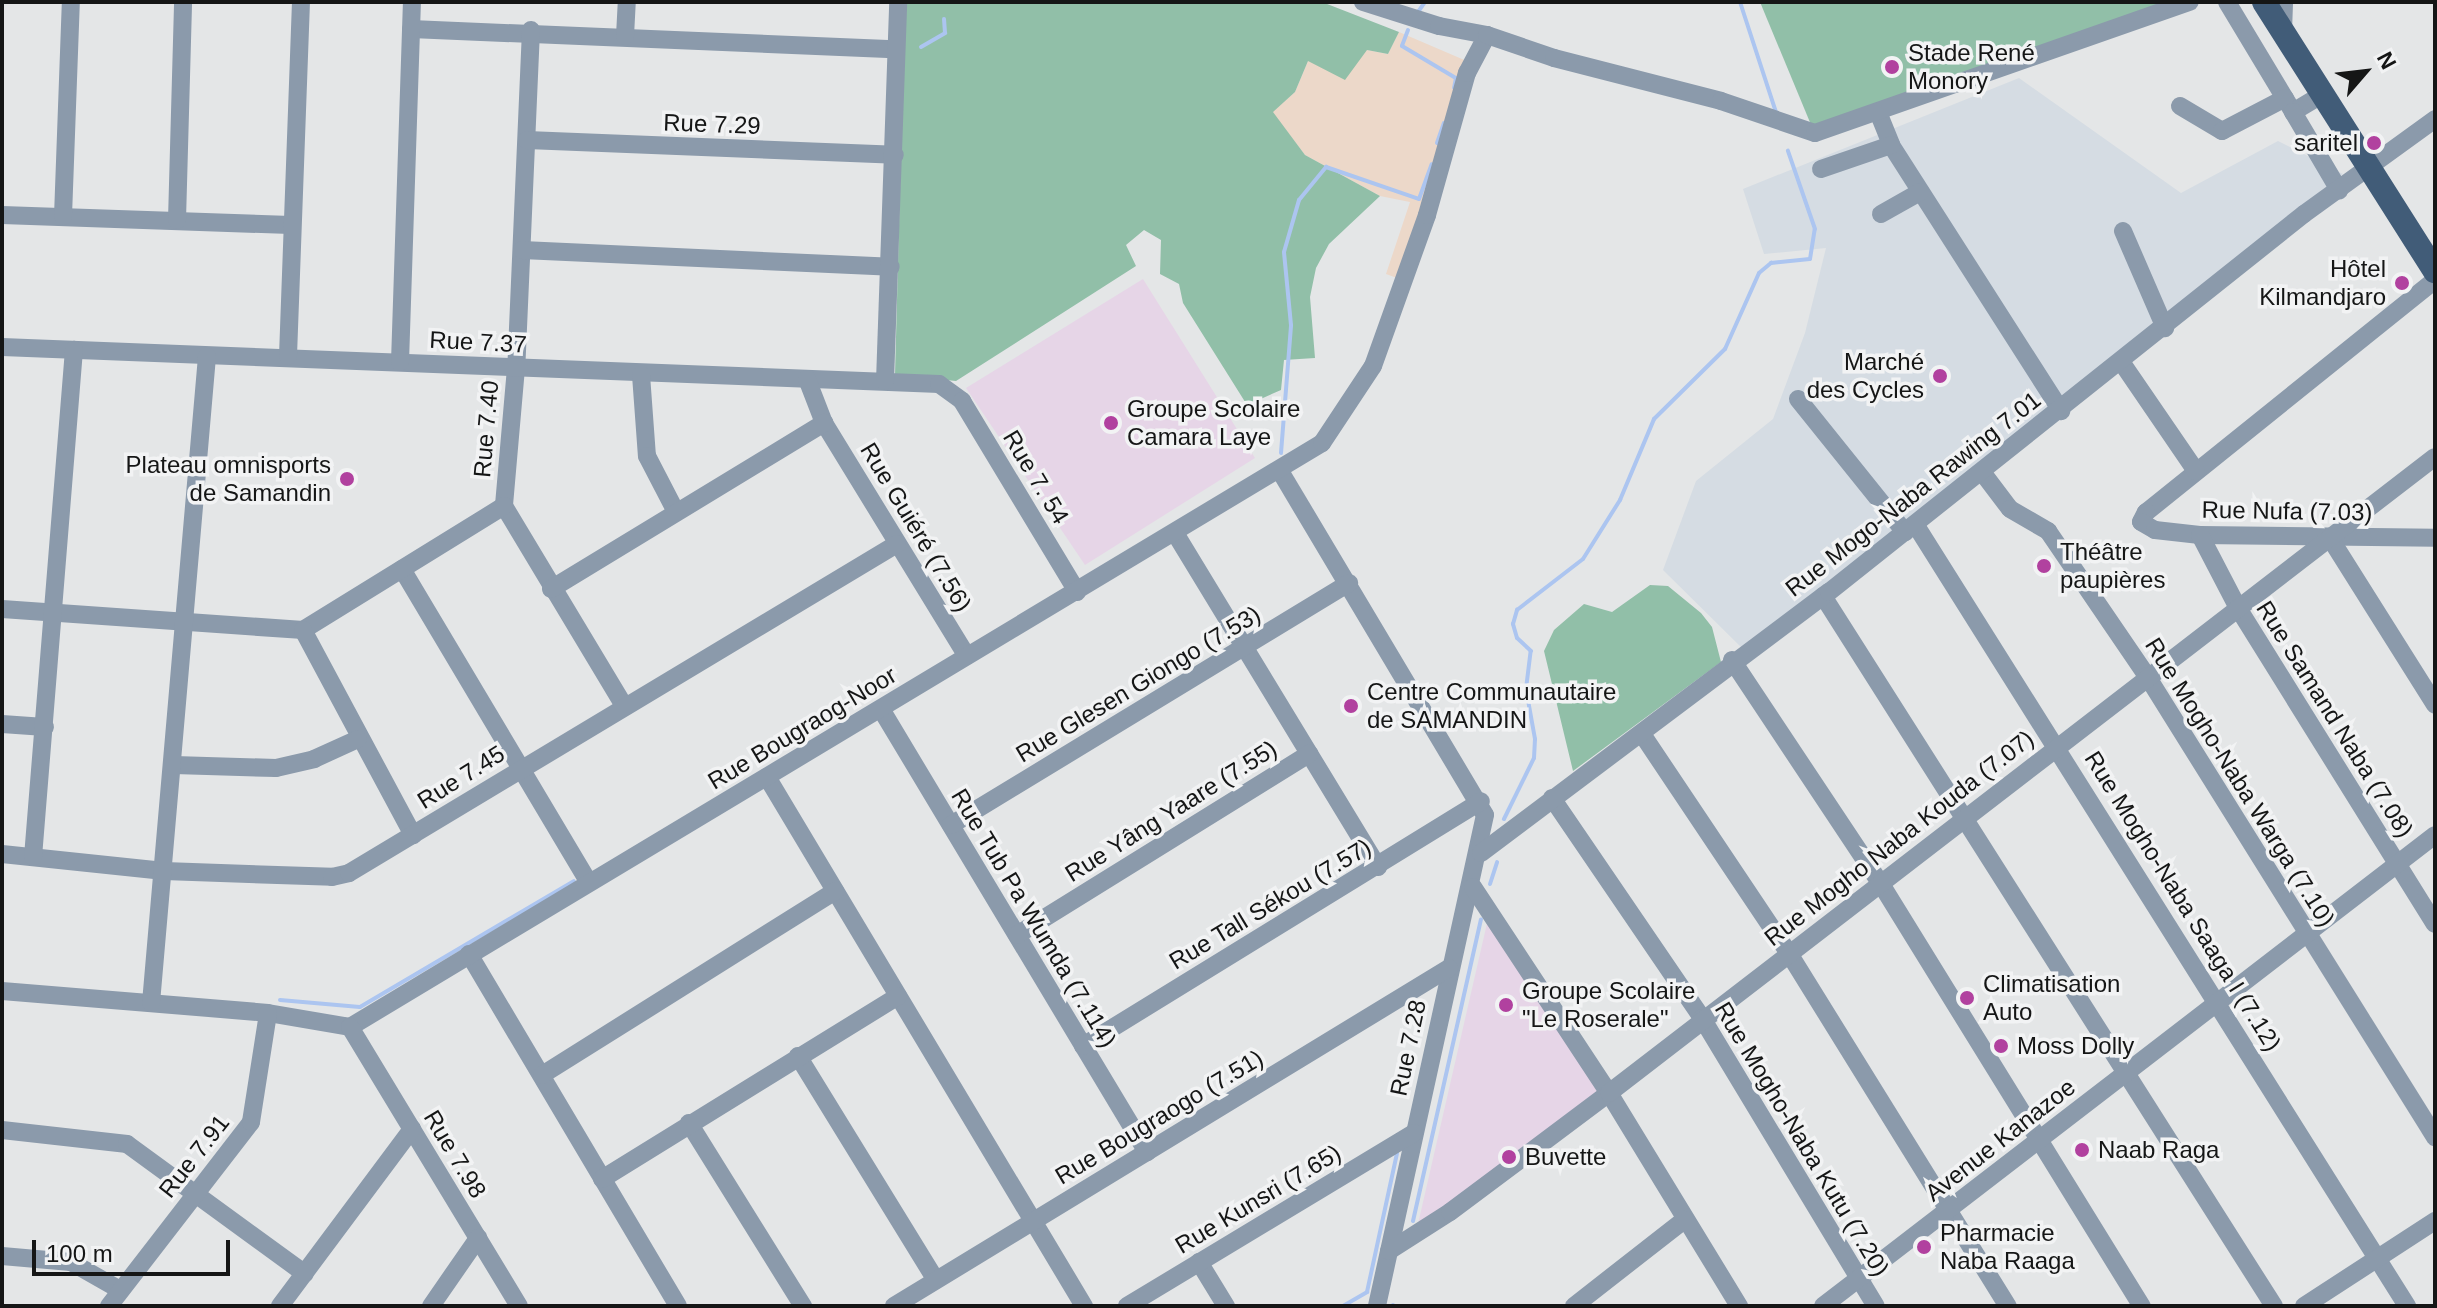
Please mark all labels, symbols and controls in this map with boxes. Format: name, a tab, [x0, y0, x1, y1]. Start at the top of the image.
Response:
north arrow	[2325, 32, 2405, 112]
place label: Stade René Monory	[1908, 39, 2035, 95]
text: N	[2372, 48, 2401, 73]
marker: Stade René Monory	[1883, 58, 1901, 76]
street label: Rue 7.29	[663, 108, 761, 140]
place label: saritel	[2294, 129, 2358, 157]
marker: saritel	[2365, 134, 2383, 152]
place label: Hôtel Kilmandjaro	[2259, 255, 2386, 311]
marker: Hôtel Kilmandjaro	[2393, 274, 2411, 292]
street label: Rue 7.37	[429, 325, 527, 359]
place label: Marché des Cycles	[1807, 348, 1924, 404]
marker: Marché des Cycles	[1931, 367, 1949, 385]
street label: Rue 7.40	[467, 379, 505, 479]
street label: Rue Mogo-Naba Rawing 7.01	[1780, 385, 2046, 603]
place label: Groupe Scolaire Camara Laye	[1127, 395, 1300, 451]
marker: Groupe Scolaire Camara Laye	[1102, 414, 1120, 432]
street label: Rue 7. 54	[997, 425, 1075, 529]
street label: Rue Guiéré (7.56)	[854, 437, 978, 617]
place label: Plateau omnisports de Samandin	[126, 451, 331, 507]
marker: Plateau omnisports de Samandin	[338, 470, 356, 488]
street label: Rue Nufa (7.03)	[2201, 495, 2373, 527]
place label: Théâtre paupières	[2060, 538, 2165, 594]
marker: Théâtre paupières	[2035, 557, 2053, 575]
street label: Rue Samand Naba (7.08)	[2250, 595, 2420, 843]
street label: Rue Glesen Giongo (7.53)	[1011, 600, 1265, 768]
street label: Rue Mogho-Naba Warga (7.10)	[2139, 632, 2341, 932]
street label: Rue Bougraog-Noor	[703, 660, 901, 796]
place label: Centre Communautaire de SAMANDIN	[1367, 678, 1616, 734]
marker: Centre Communautaire de SAMANDIN	[1342, 697, 1360, 715]
street label: Rue Mogho Naba Kouda (7.07)	[1759, 724, 2039, 952]
street label: Rue Yâng Yaare (7.55)	[1059, 734, 1283, 888]
street label: Rue 7.45	[412, 739, 510, 815]
street label: Rue Mogho-Naba Saaga I (7.12)	[2079, 746, 2287, 1056]
street label: Rue Tub Pa Wumda (7.114)	[945, 783, 1123, 1053]
street label: Rue Tall Sékou (7.57)	[1164, 832, 1376, 976]
place label: Climatisation Auto	[1983, 970, 2120, 1026]
place label: Groupe Scolaire "Le Roserale"	[1522, 977, 1695, 1033]
marker: Climatisation Auto	[1958, 989, 1976, 1007]
marker: Groupe Scolaire "Le Roserale"	[1497, 996, 1515, 1014]
street label: Rue 7.28	[1384, 997, 1432, 1099]
street label: Rue Mogho-Naba Kutu (7.20)	[1709, 997, 1895, 1281]
place label: Moss Dolly	[2017, 1032, 2134, 1060]
marker: Moss Dolly	[1992, 1037, 2010, 1055]
street label: Rue Bougraogo (7.51)	[1050, 1043, 1268, 1191]
street label: Avenue Kanazoe	[1919, 1073, 2081, 1207]
street label: Rue 7.98	[418, 1105, 492, 1203]
street label: Rue 7.91	[153, 1109, 235, 1203]
place label: Naab Raga	[2098, 1136, 2219, 1164]
street label: Rue Kunsri (7.65)	[1170, 1138, 1346, 1260]
marker: Naab Raga	[2073, 1141, 2091, 1159]
place label: Buvette	[1525, 1143, 1606, 1171]
marker: Buvette	[1500, 1148, 1518, 1166]
place label: Pharmacie Naba Raaga	[1940, 1219, 2075, 1275]
scale bar	[36, 1224, 234, 1274]
marker: Pharmacie Naba Raaga	[1915, 1238, 1933, 1256]
text: 100 m	[46, 1240, 113, 1267]

